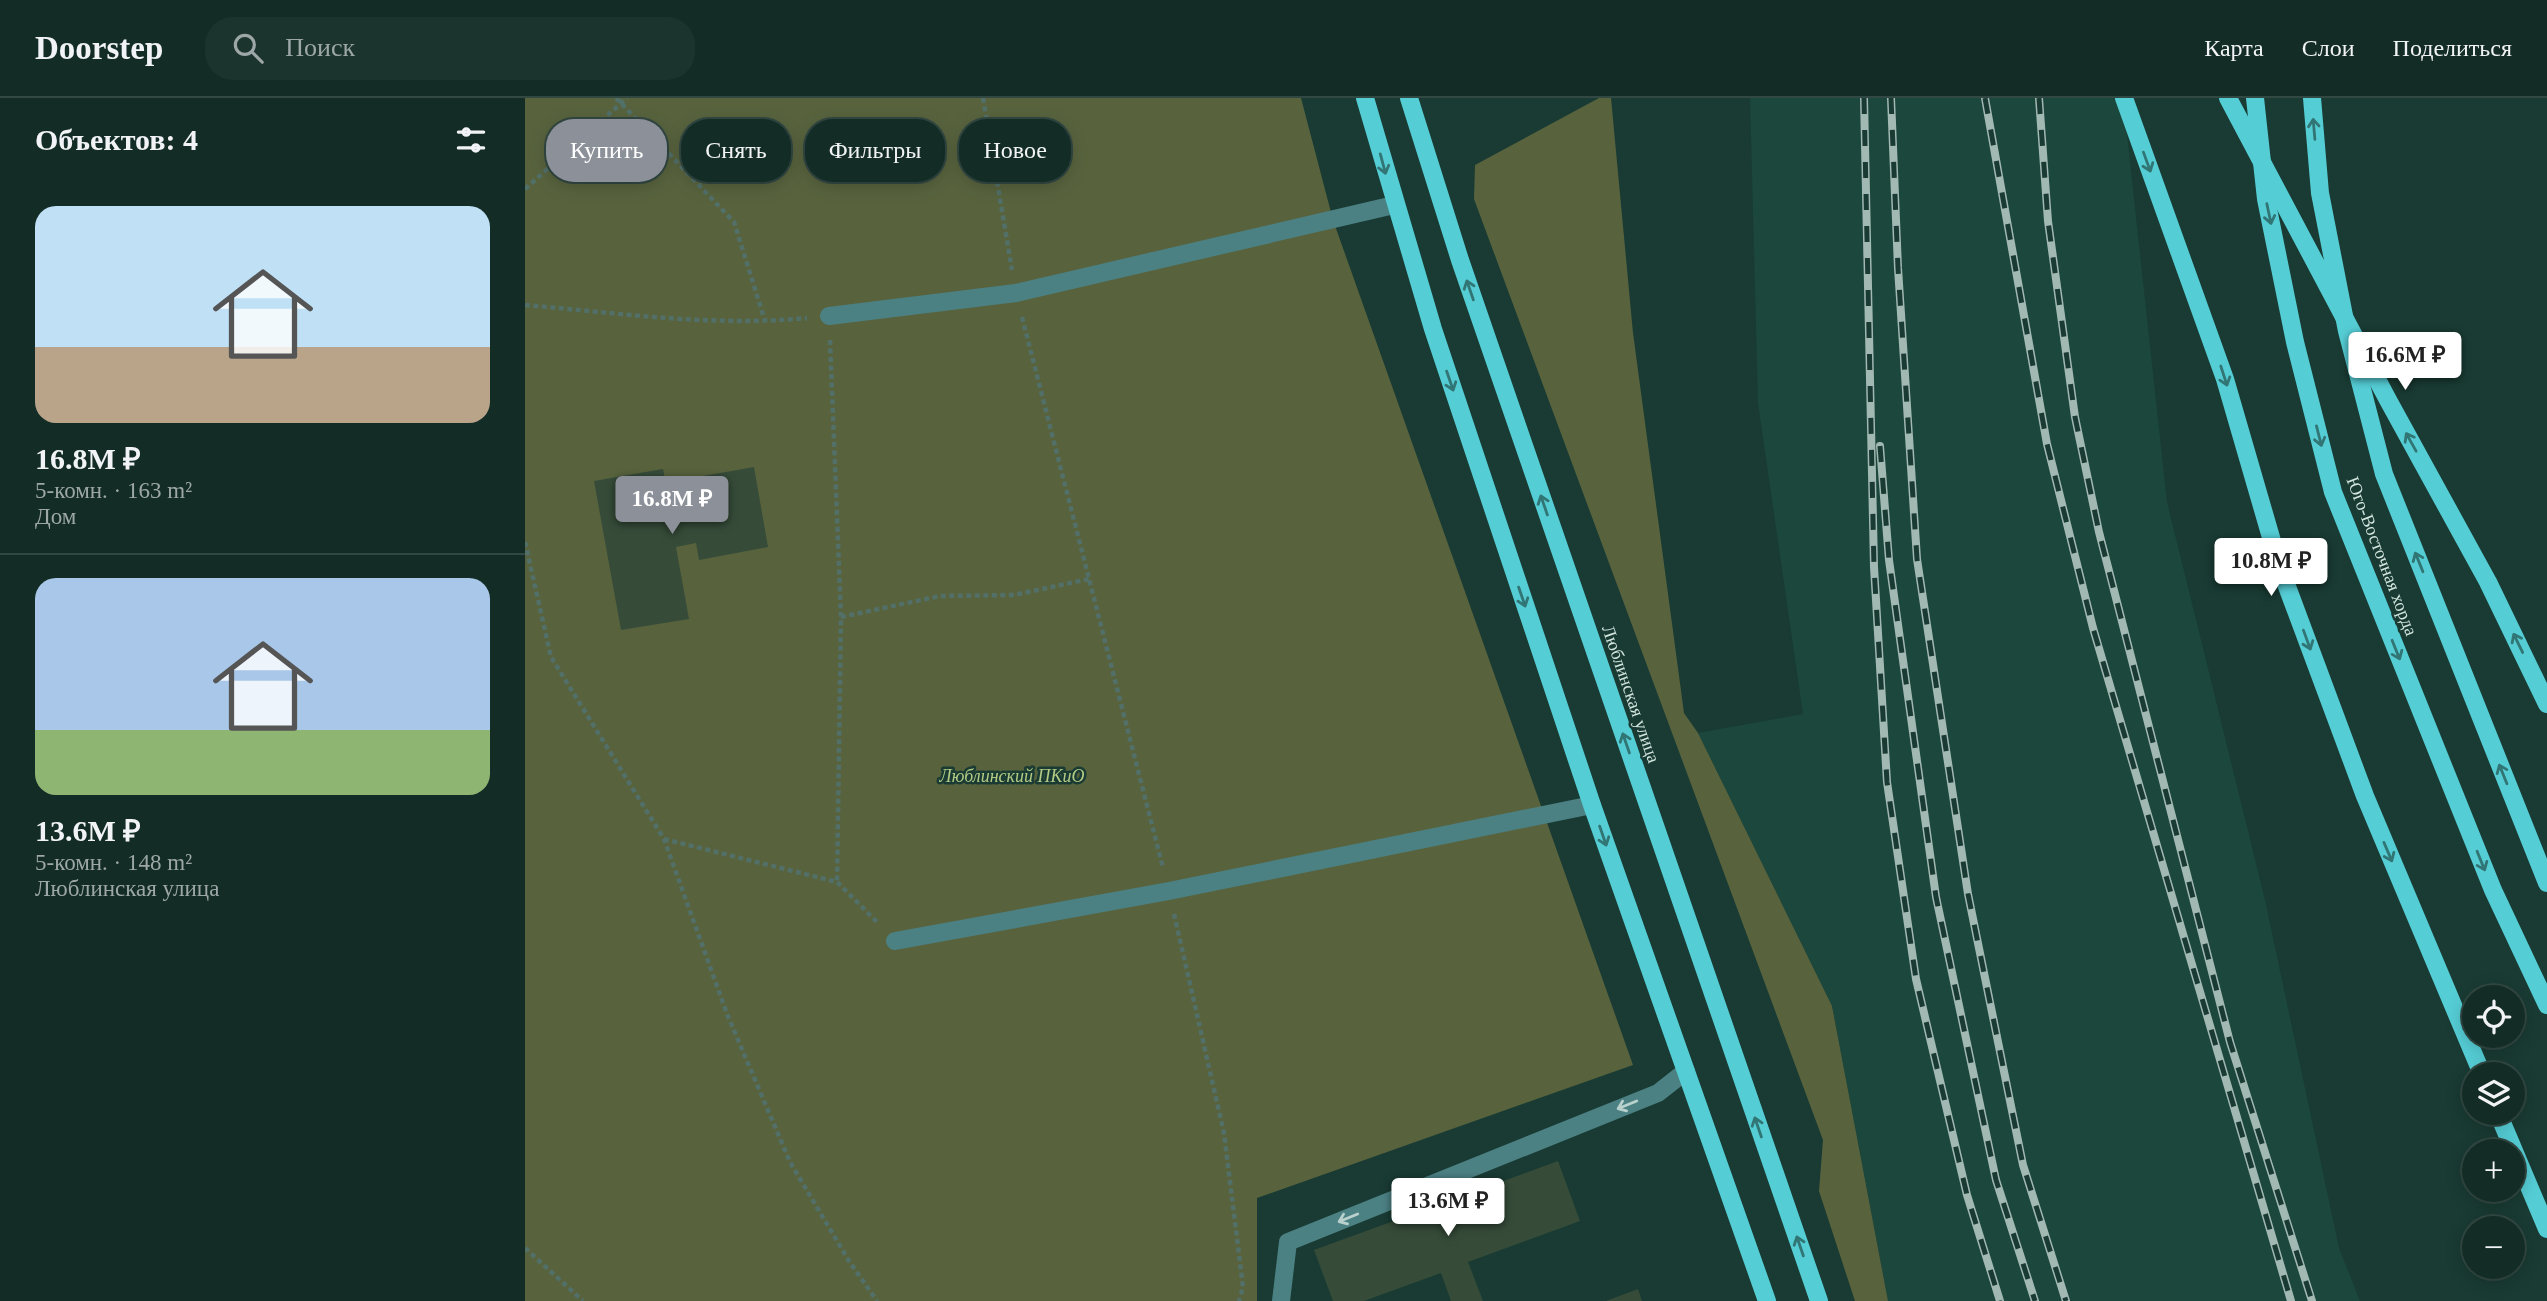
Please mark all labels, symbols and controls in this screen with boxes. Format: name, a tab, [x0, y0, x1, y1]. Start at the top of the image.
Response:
search box	[205, 17, 695, 80]
icon: search	[229, 29, 267, 67]
text: Doorstep	[35, 30, 163, 66]
text: Поиск	[285, 33, 355, 62]
text: Карта	[2204, 35, 2264, 61]
text: Слои	[2302, 35, 2355, 61]
text: Поделиться	[2393, 35, 2512, 61]
one-way arrow	[2307, 118, 2320, 141]
chip: Купить	[546, 119, 667, 182]
chip: Снять	[681, 119, 791, 182]
chip: Фильтры	[805, 119, 945, 182]
chip: Новое	[959, 119, 1071, 182]
icon: filters	[452, 121, 490, 159]
text: Объектов: 4	[35, 123, 198, 156]
one-way arrow	[2142, 151, 2154, 173]
one-way arrow	[1377, 152, 1390, 175]
one-way arrow	[2262, 202, 2276, 225]
icon: home	[200, 251, 326, 377]
one-way arrow	[1463, 279, 1475, 301]
pin: 16.6M ₽	[2340, 332, 2470, 392]
text: 16.6M ₽	[2364, 342, 2446, 367]
one-way arrow	[2219, 365, 2231, 387]
one-way arrow	[1445, 370, 1457, 392]
one-way arrow	[2313, 424, 2326, 447]
one-way arrow	[2404, 432, 2417, 453]
text: 16.8M ₽	[35, 442, 141, 475]
street label: Юго-Восточная хорда	[2342, 474, 2422, 638]
pin: 16.8M ₽	[607, 476, 737, 536]
text: 5-комн. · 163 m²	[35, 478, 192, 503]
text: 16.8M ₽	[631, 486, 713, 511]
one-way arrow	[1537, 494, 1549, 516]
text: Дом	[35, 504, 76, 529]
pin: 10.8M ₽	[2206, 538, 2336, 598]
text: 10.8M ₽	[2230, 548, 2312, 573]
one-way arrow	[2412, 552, 2425, 574]
one-way arrow	[1517, 585, 1529, 607]
icon: home	[200, 623, 326, 749]
street label: Люблинская улица	[1598, 623, 1664, 765]
one-way arrow	[2302, 628, 2314, 650]
one-way arrow	[2510, 633, 2524, 654]
one-way arrow	[2391, 638, 2404, 660]
one-way arrow	[1619, 733, 1631, 755]
one-way arrow	[2496, 763, 2509, 785]
park label: Люблинский ПКиО	[939, 766, 1084, 786]
text: 13.6M ₽	[35, 814, 141, 847]
one-way arrow	[1598, 824, 1610, 846]
one-way arrow	[2383, 841, 2396, 863]
text: 5-комн. · 148 m²	[35, 850, 192, 875]
one-way arrow	[2475, 850, 2488, 871]
text: Люблинская улица	[35, 876, 219, 901]
map controls	[2462, 985, 2525, 1279]
button: locate	[2462, 985, 2525, 1048]
button: layers	[2462, 1062, 2525, 1125]
one-way arrow	[1617, 1100, 1639, 1113]
one-way arrow	[1751, 1116, 1763, 1138]
button: +	[2462, 1139, 2525, 1202]
pin: 13.6M ₽	[1383, 1178, 1513, 1238]
text: 13.6M ₽	[1407, 1188, 1489, 1213]
one-way arrow	[1338, 1212, 1360, 1225]
button: −	[2462, 1216, 2525, 1279]
one-way arrow	[1793, 1235, 1806, 1257]

